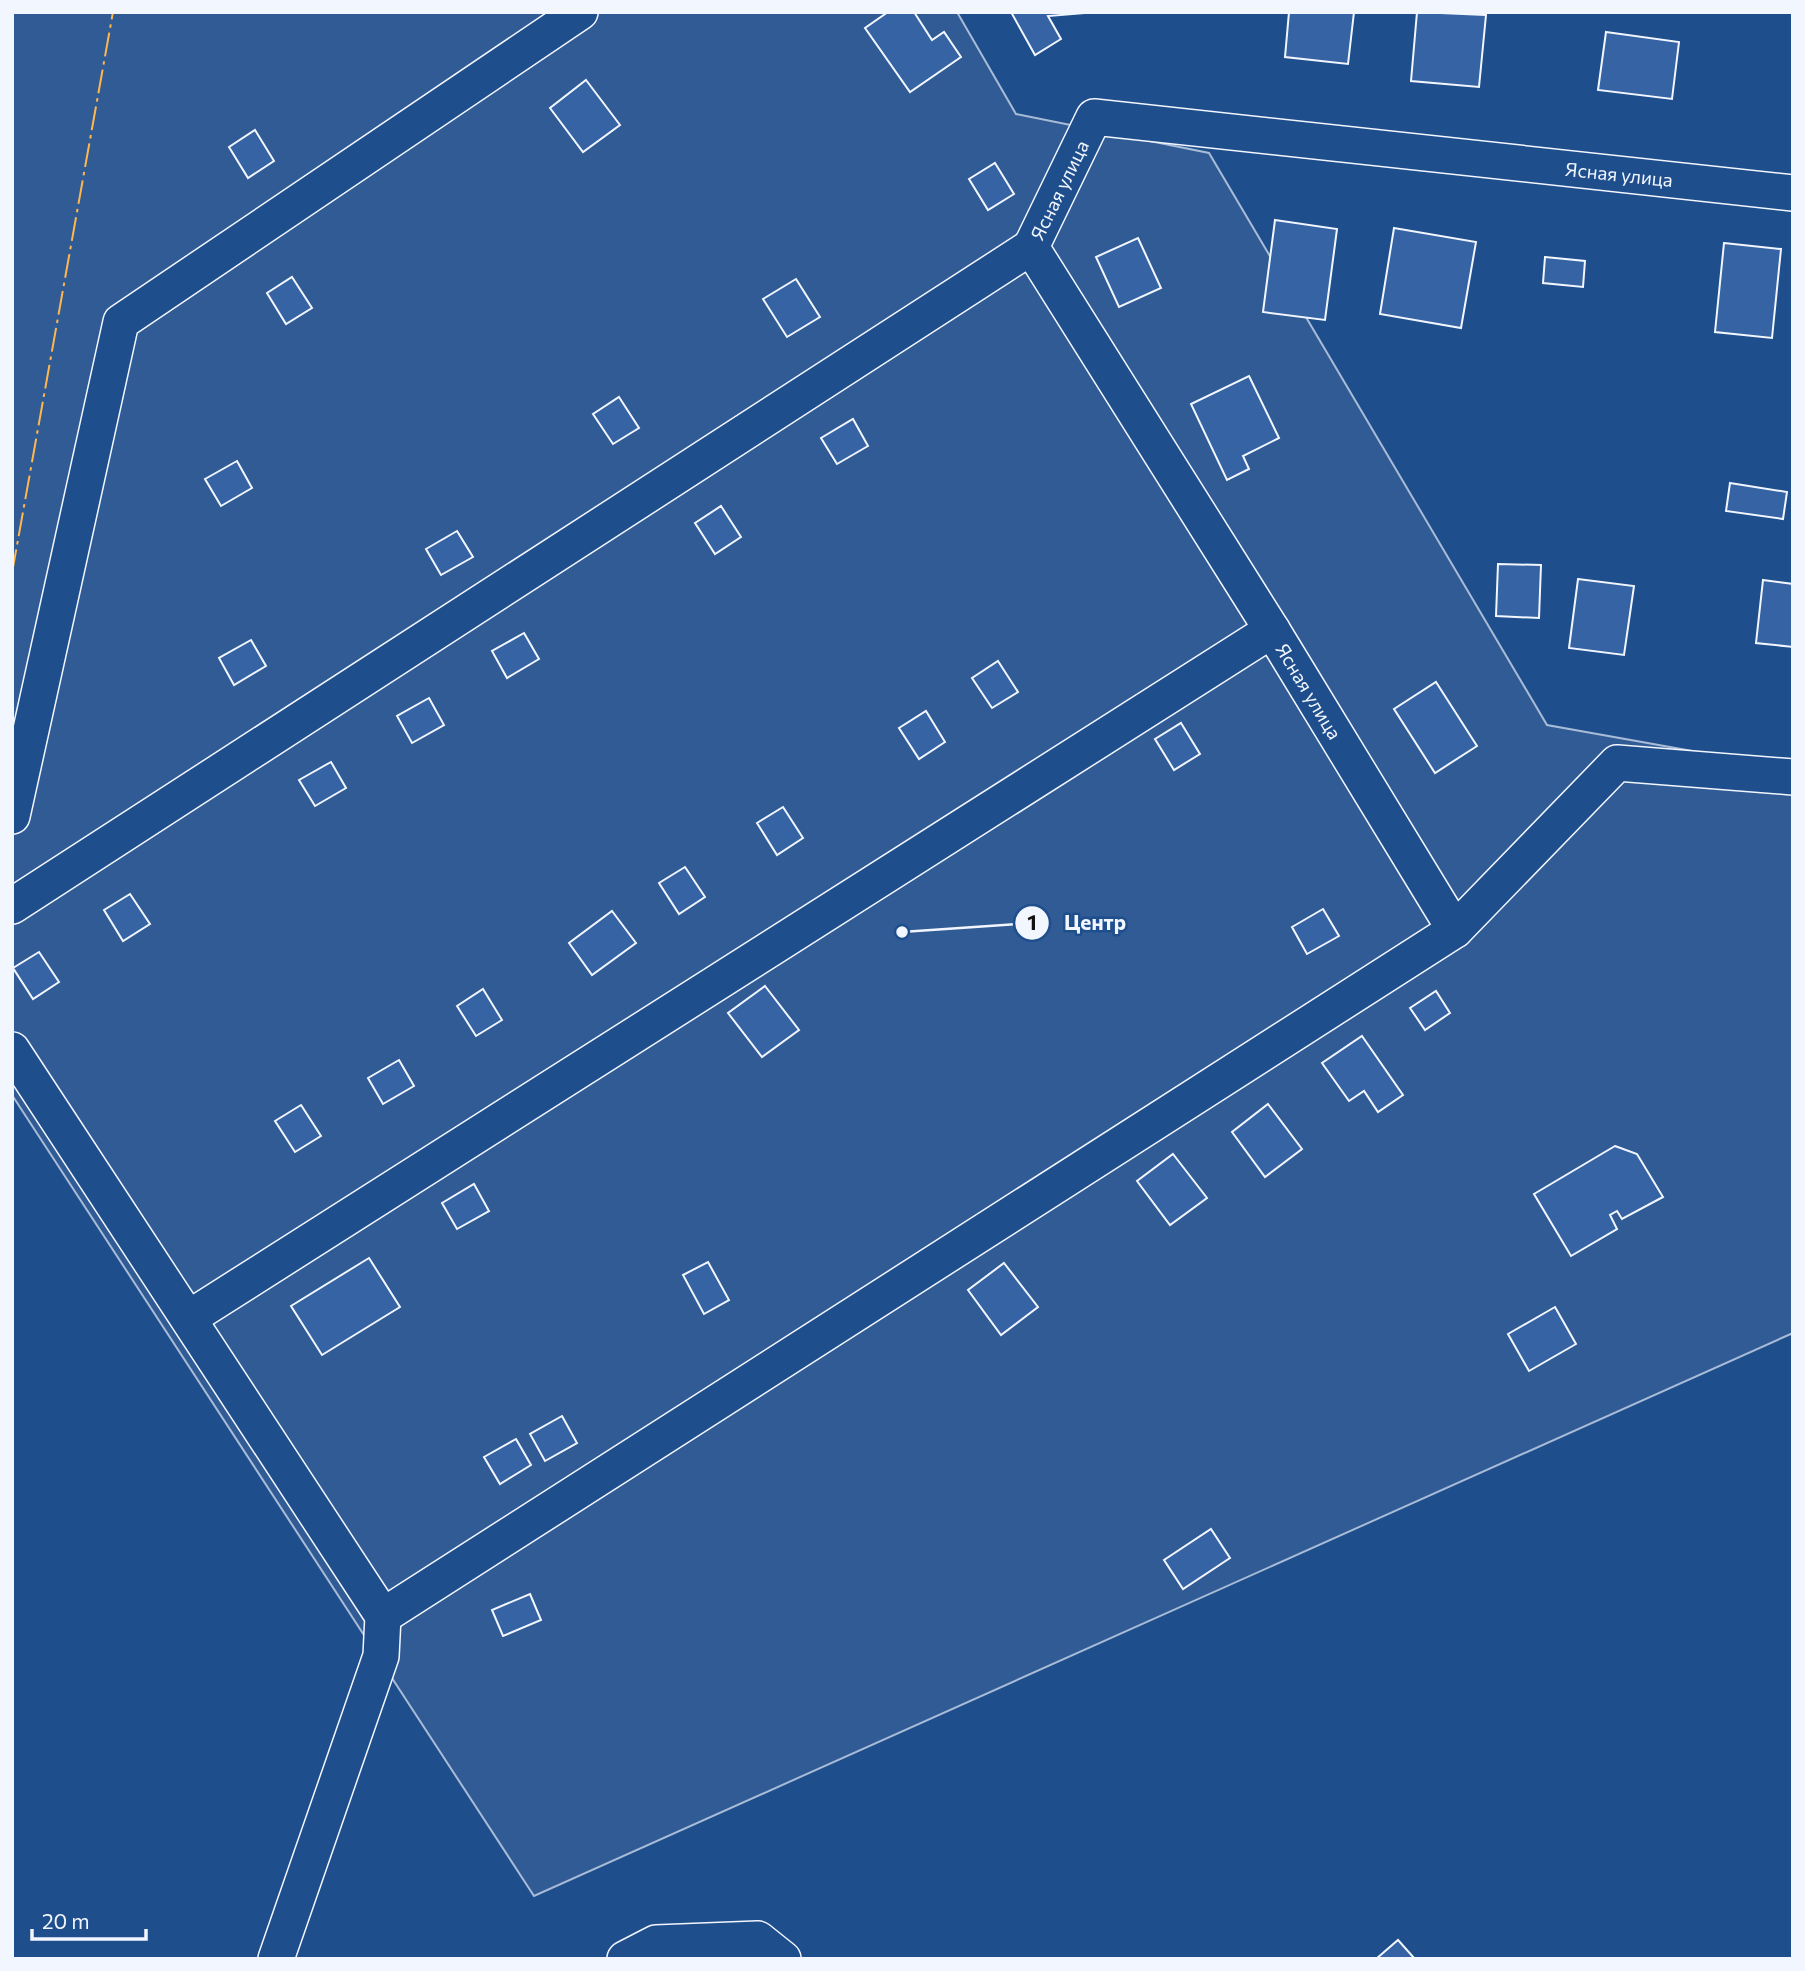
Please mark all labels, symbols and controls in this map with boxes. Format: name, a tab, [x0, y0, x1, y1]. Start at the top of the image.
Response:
street label: Ясная улица	[1025, 136, 1093, 244]
street label: Ясная улица	[1564, 157, 1674, 191]
street label: Ясная улица	[1271, 639, 1347, 743]
callout: Центр	[1015, 902, 1140, 944]
text: 1	[1027, 909, 1037, 934]
text: Центр	[1064, 909, 1126, 934]
scale bar	[32, 1898, 145, 1942]
text: 20 m	[42, 1908, 90, 1933]

